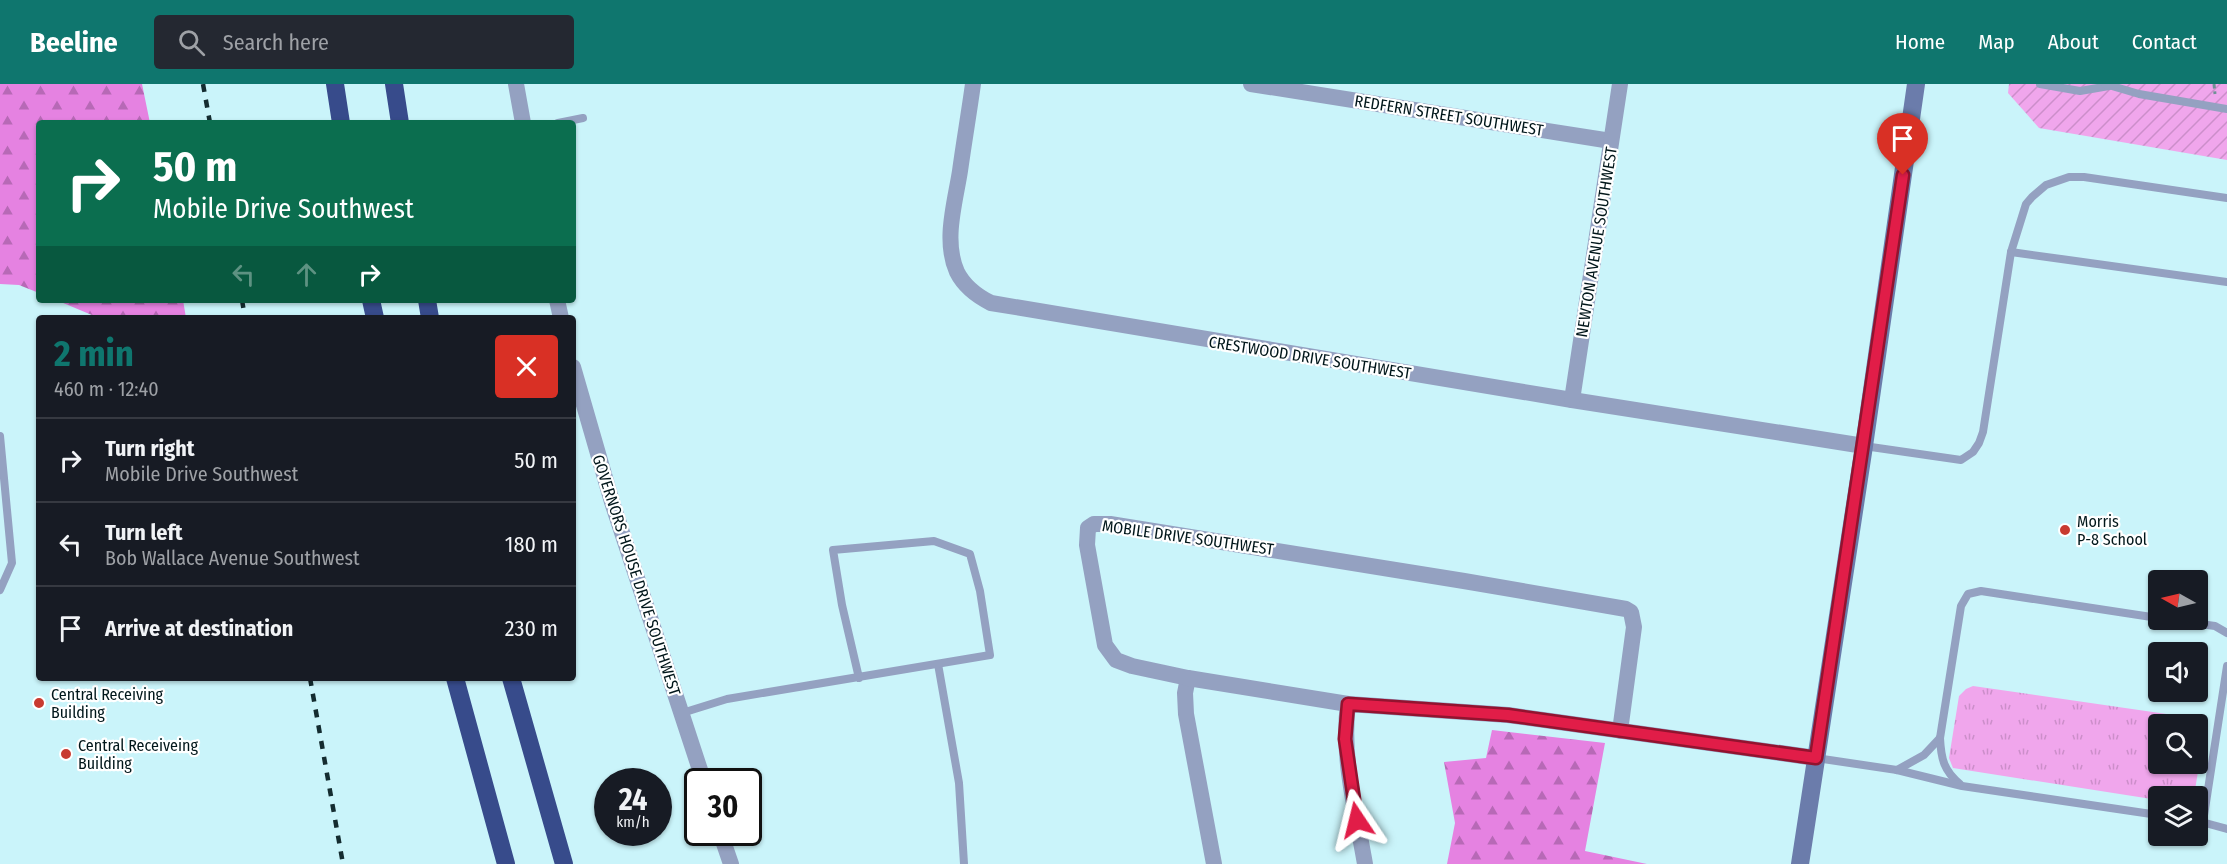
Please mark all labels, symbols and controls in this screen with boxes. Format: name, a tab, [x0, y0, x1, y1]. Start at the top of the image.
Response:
search box	[154, 15, 574, 69]
text: Beeline	[30, 26, 118, 59]
icon: search	[175, 26, 208, 59]
text: Search here	[223, 29, 329, 56]
text: Home	[1895, 29, 1945, 55]
text: Map	[1978, 29, 2015, 55]
text: About	[2048, 29, 2099, 55]
text: Contact	[2132, 29, 2197, 55]
street label: REDFERN STREET SOUTHWEST	[1353, 91, 1545, 140]
pin	[1877, 113, 1928, 175]
icon: arrive	[1886, 122, 1919, 155]
text: 50 m	[153, 142, 237, 192]
icon: right	[54, 144, 132, 222]
street label: NEWTON AVENUE SOUTHWEST	[1572, 145, 1621, 339]
text: Mobile Drive Southwest	[153, 193, 414, 225]
icon: left	[227, 258, 260, 291]
icon: ahead	[290, 258, 323, 291]
icon: right	[353, 258, 386, 291]
text: 2 min	[54, 332, 134, 376]
street label: CRESTWOOD DRIVE SOUTHWEST	[1207, 332, 1413, 383]
button: close	[495, 335, 558, 398]
text: 460 m · 12:40	[54, 377, 159, 401]
text: Turn right	[105, 435, 194, 462]
icon: right	[54, 444, 87, 477]
text: 50 m	[514, 447, 558, 474]
street label: GOVERNORS HOUSE DRIVE SOUTHWEST	[589, 452, 685, 699]
text: Mobile Drive Southwest	[105, 462, 298, 486]
place label: Morris P-8 School	[2077, 512, 2147, 549]
street label: MOBILE DRIVE SOUTHWEST	[1101, 516, 1275, 559]
text: Turn left	[105, 519, 183, 546]
marker: Morris P-8 School	[2058, 523, 2072, 537]
icon: left	[54, 528, 87, 561]
text: 180 m	[505, 531, 558, 558]
text: Bob Wallace Avenue Southwest	[105, 546, 360, 570]
north arrow	[2148, 570, 2208, 630]
map controls	[2148, 570, 2208, 846]
icon: arrive	[54, 612, 87, 645]
text: Arrive at destination	[105, 615, 293, 642]
text: 230 m	[505, 615, 558, 642]
button: sound	[2148, 642, 2208, 702]
place label: Central Receiving Building	[51, 685, 164, 722]
marker: Central Receiving Building	[32, 696, 46, 710]
button: search	[2148, 714, 2208, 774]
place label: Central Receiveing Building	[78, 736, 198, 773]
marker: Central Receiveing Building	[59, 747, 73, 761]
speed limit sign: 30	[684, 768, 762, 846]
text: 24	[619, 782, 647, 818]
button: layers	[2148, 786, 2208, 846]
position arrow	[1325, 788, 1389, 852]
text: km/h	[616, 813, 650, 831]

